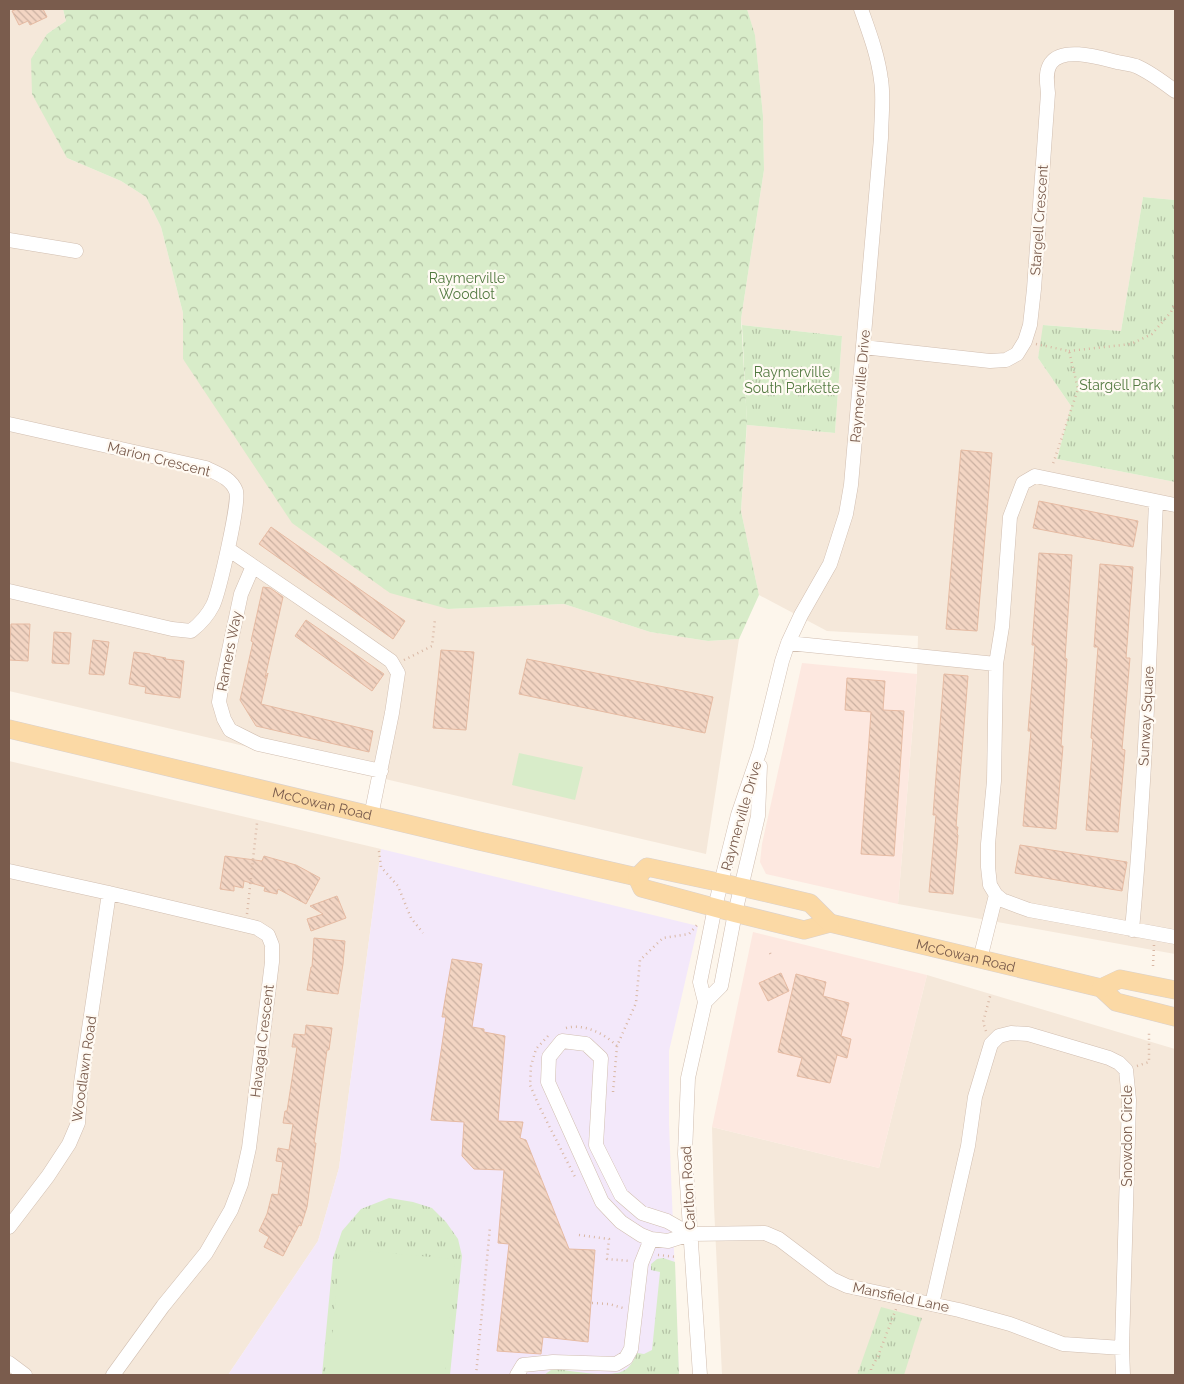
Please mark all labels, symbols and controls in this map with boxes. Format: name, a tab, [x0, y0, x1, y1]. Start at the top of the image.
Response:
street label: Stargell Crescent	[1027, 164, 1051, 276]
park label: Raymerville Woodlot	[429, 270, 505, 302]
street label: Raymerville Drive	[847, 329, 873, 443]
park label: Raymerville South Parkette	[744, 364, 840, 396]
park label: Stargell Park	[1079, 377, 1161, 393]
street label: Marion Crescent	[106, 438, 213, 480]
street label: Ramers Way	[213, 609, 245, 692]
street label: Sunway Square	[1135, 666, 1157, 766]
street label: Raymerville Drive	[718, 759, 764, 873]
street label: McCowan Road	[271, 784, 374, 823]
street label: McCowan Road	[914, 936, 1017, 975]
street label: Havagal Crescent	[247, 983, 277, 1098]
street label: Woodlawn Road	[69, 1015, 99, 1123]
street label: Snowdon Circle	[1119, 1085, 1135, 1187]
street label: Carlton Road	[678, 1146, 698, 1230]
street label: Mansfield Lane	[851, 1279, 951, 1315]

